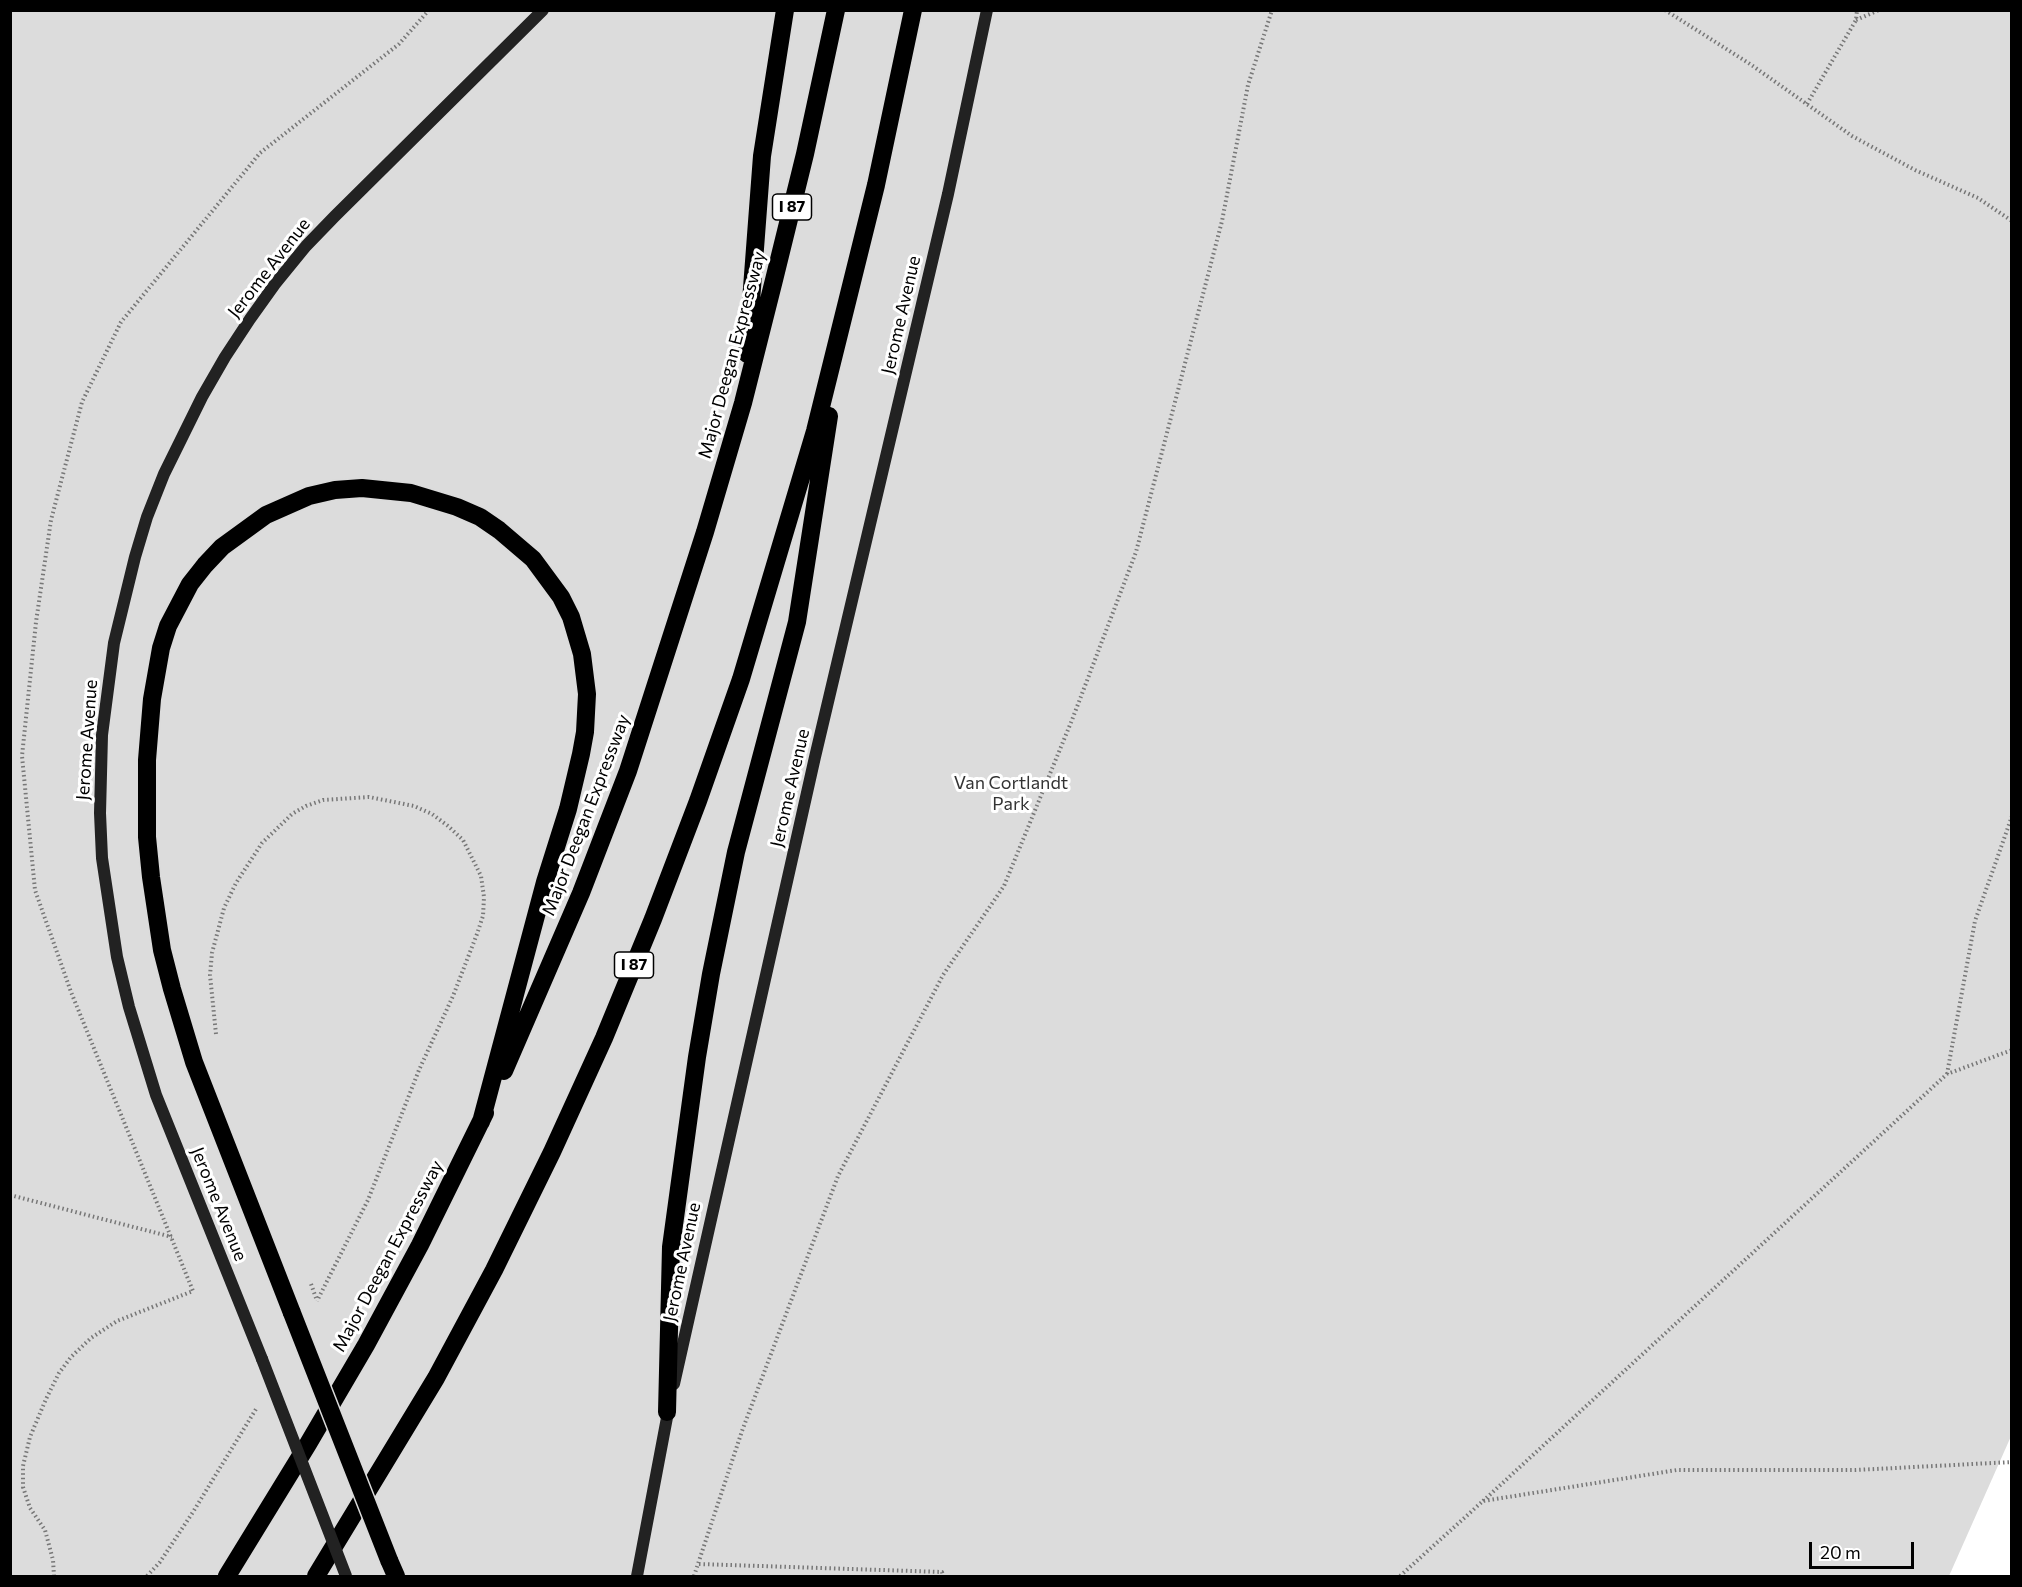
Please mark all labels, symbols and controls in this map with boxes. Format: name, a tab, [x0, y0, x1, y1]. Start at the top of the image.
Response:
road number: I 87	[772, 194, 812, 220]
street label: Jerome Avenue	[223, 214, 315, 322]
street label: Major Deegan Expressway	[694, 249, 770, 461]
street label: Jerome Avenue	[877, 254, 925, 376]
street label: Jerome Avenue	[72, 679, 102, 801]
street label: Major Deegan Expressway	[538, 711, 634, 919]
street label: Jerome Avenue	[766, 727, 814, 849]
park label: Van Cortlandt Park	[954, 772, 1068, 814]
road number: I 87	[614, 952, 654, 978]
street label: Jerome Avenue	[186, 1144, 252, 1264]
street label: Major Deegan Expressway	[328, 1157, 448, 1355]
street label: Jerome Avenue	[659, 1201, 705, 1323]
scale bar	[1812, 1530, 1917, 1568]
text: 20 m	[1820, 1541, 1861, 1563]

